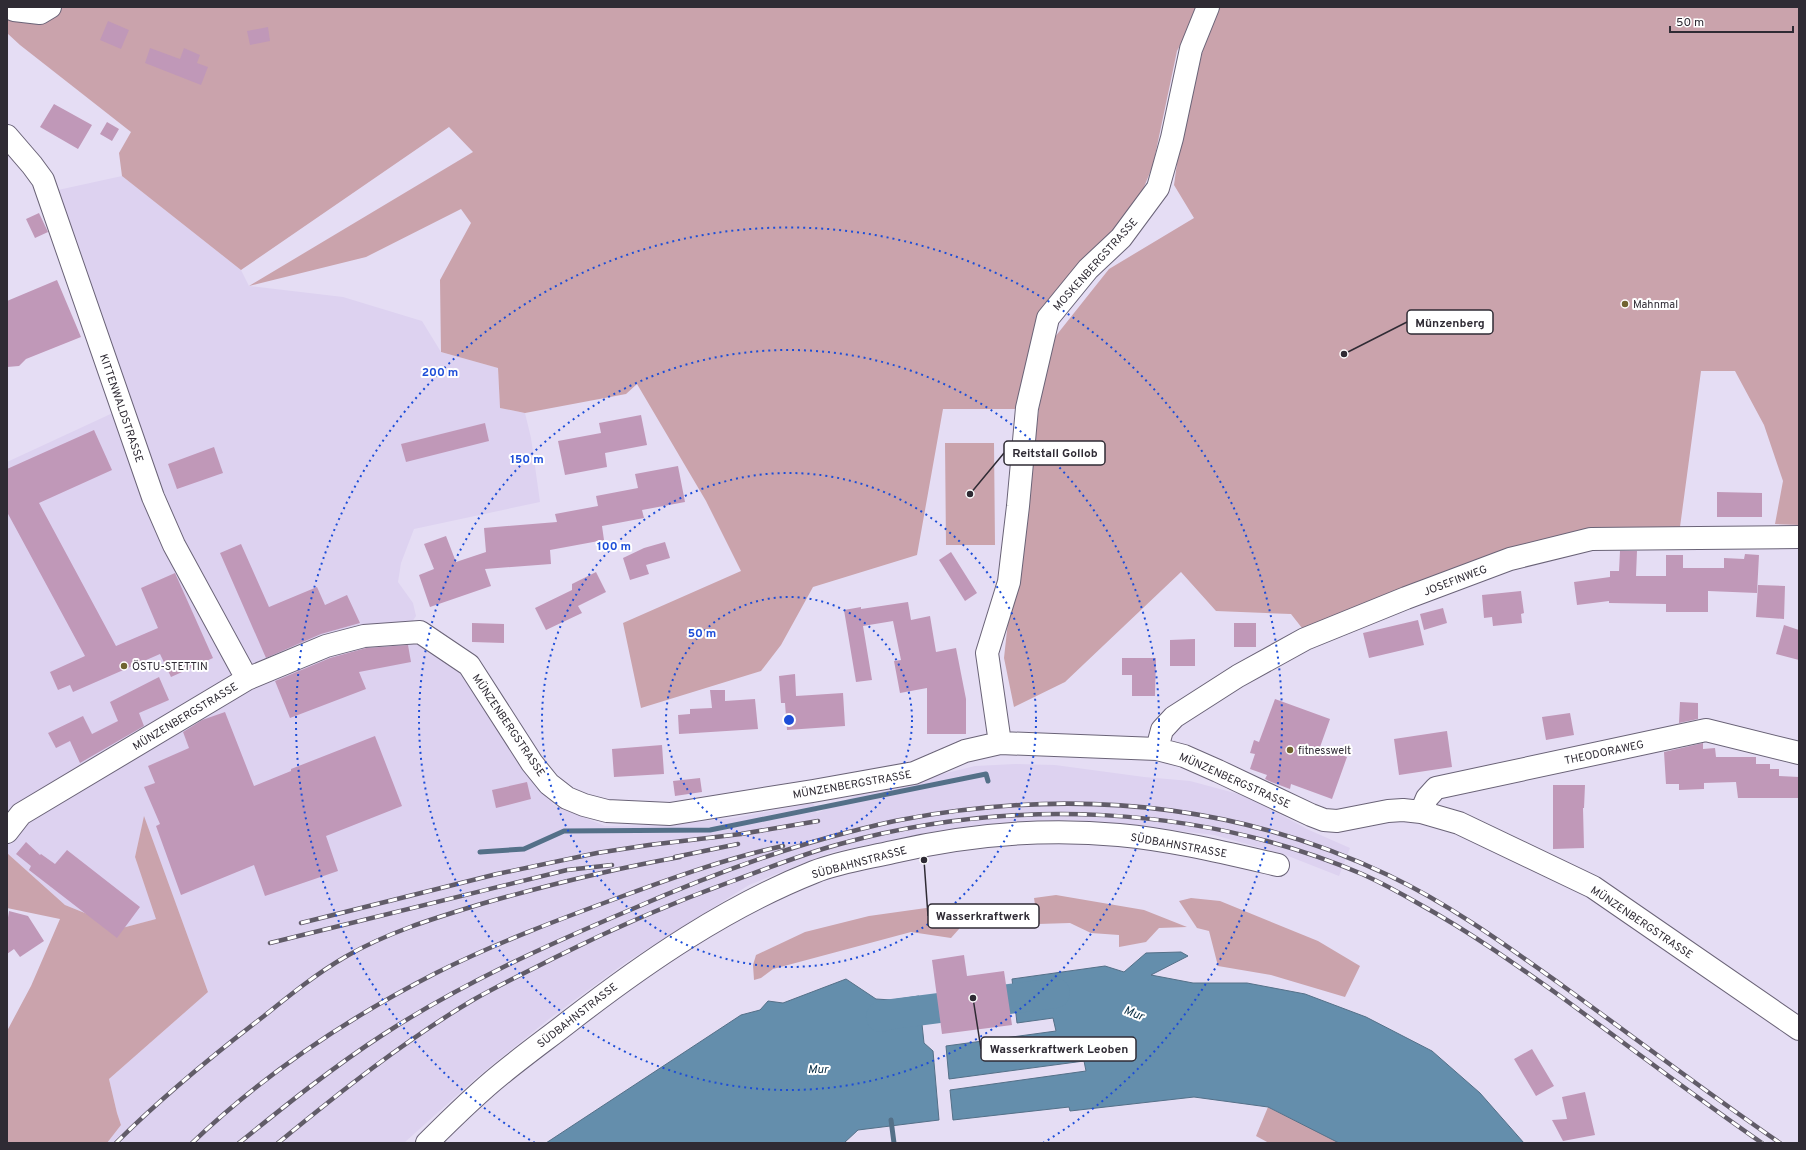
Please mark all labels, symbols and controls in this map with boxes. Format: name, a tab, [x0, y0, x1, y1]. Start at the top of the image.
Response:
scale bar	[1670, 8, 1793, 34]
text: 50 m	[1676, 15, 1704, 31]
street label: MOSKENBERGSTRASSE	[1050, 215, 1141, 314]
place label: Mahnmal	[1633, 298, 1678, 312]
marker: Mahnmal	[1620, 299, 1630, 309]
callout: Münzenberg	[1407, 310, 1493, 334]
text: Münzenberg	[1415, 316, 1485, 332]
street label: KITTENWALDSTRASSE	[96, 352, 146, 464]
text: 200 m	[422, 365, 458, 381]
callout: Reitstall Gollob	[1004, 441, 1105, 465]
text: Reitstall Gollob	[1012, 446, 1098, 462]
text: 150 m	[510, 452, 544, 468]
text: 100 m	[597, 539, 631, 555]
street label: JOSEFINWEG	[1422, 562, 1489, 599]
text: 50 m	[688, 626, 716, 642]
place label: ÖSTU-STETTIN	[132, 659, 208, 674]
marker: ÖSTU-STETTIN	[119, 661, 129, 671]
street label: MÜNZENBERGSTRASSE	[469, 671, 548, 779]
street label: MÜNZENBERGSTRASSE	[130, 679, 241, 754]
centre of rings	[782, 713, 796, 727]
street label: THEODORAWEG	[1563, 738, 1645, 768]
place label: fitnesswelt	[1298, 744, 1351, 758]
marker: fitnesswelt	[1285, 745, 1295, 755]
street label: MÜNZENBERGSTRASSE	[1177, 749, 1293, 812]
street label: MÜNZENBERGSTRASSE	[791, 767, 913, 802]
street label: SÜDBAHNSTRASSE	[1129, 830, 1228, 861]
street label: SÜDBAHNSTRASSE	[810, 843, 908, 882]
street label: MÜNZENBERGSTRASSE	[1588, 883, 1696, 962]
callout: Wasserkraftwerk	[928, 904, 1039, 928]
text: Wasserkraftwerk	[936, 909, 1030, 925]
street label: SÜDBAHNSTRASSE	[534, 979, 621, 1051]
water label: Mur	[1121, 1003, 1147, 1026]
callout: Wasserkraftwerk Leoben	[981, 1037, 1136, 1061]
text: Wasserkraftwerk Leoben	[990, 1042, 1128, 1058]
water label: Mur	[808, 1062, 830, 1078]

